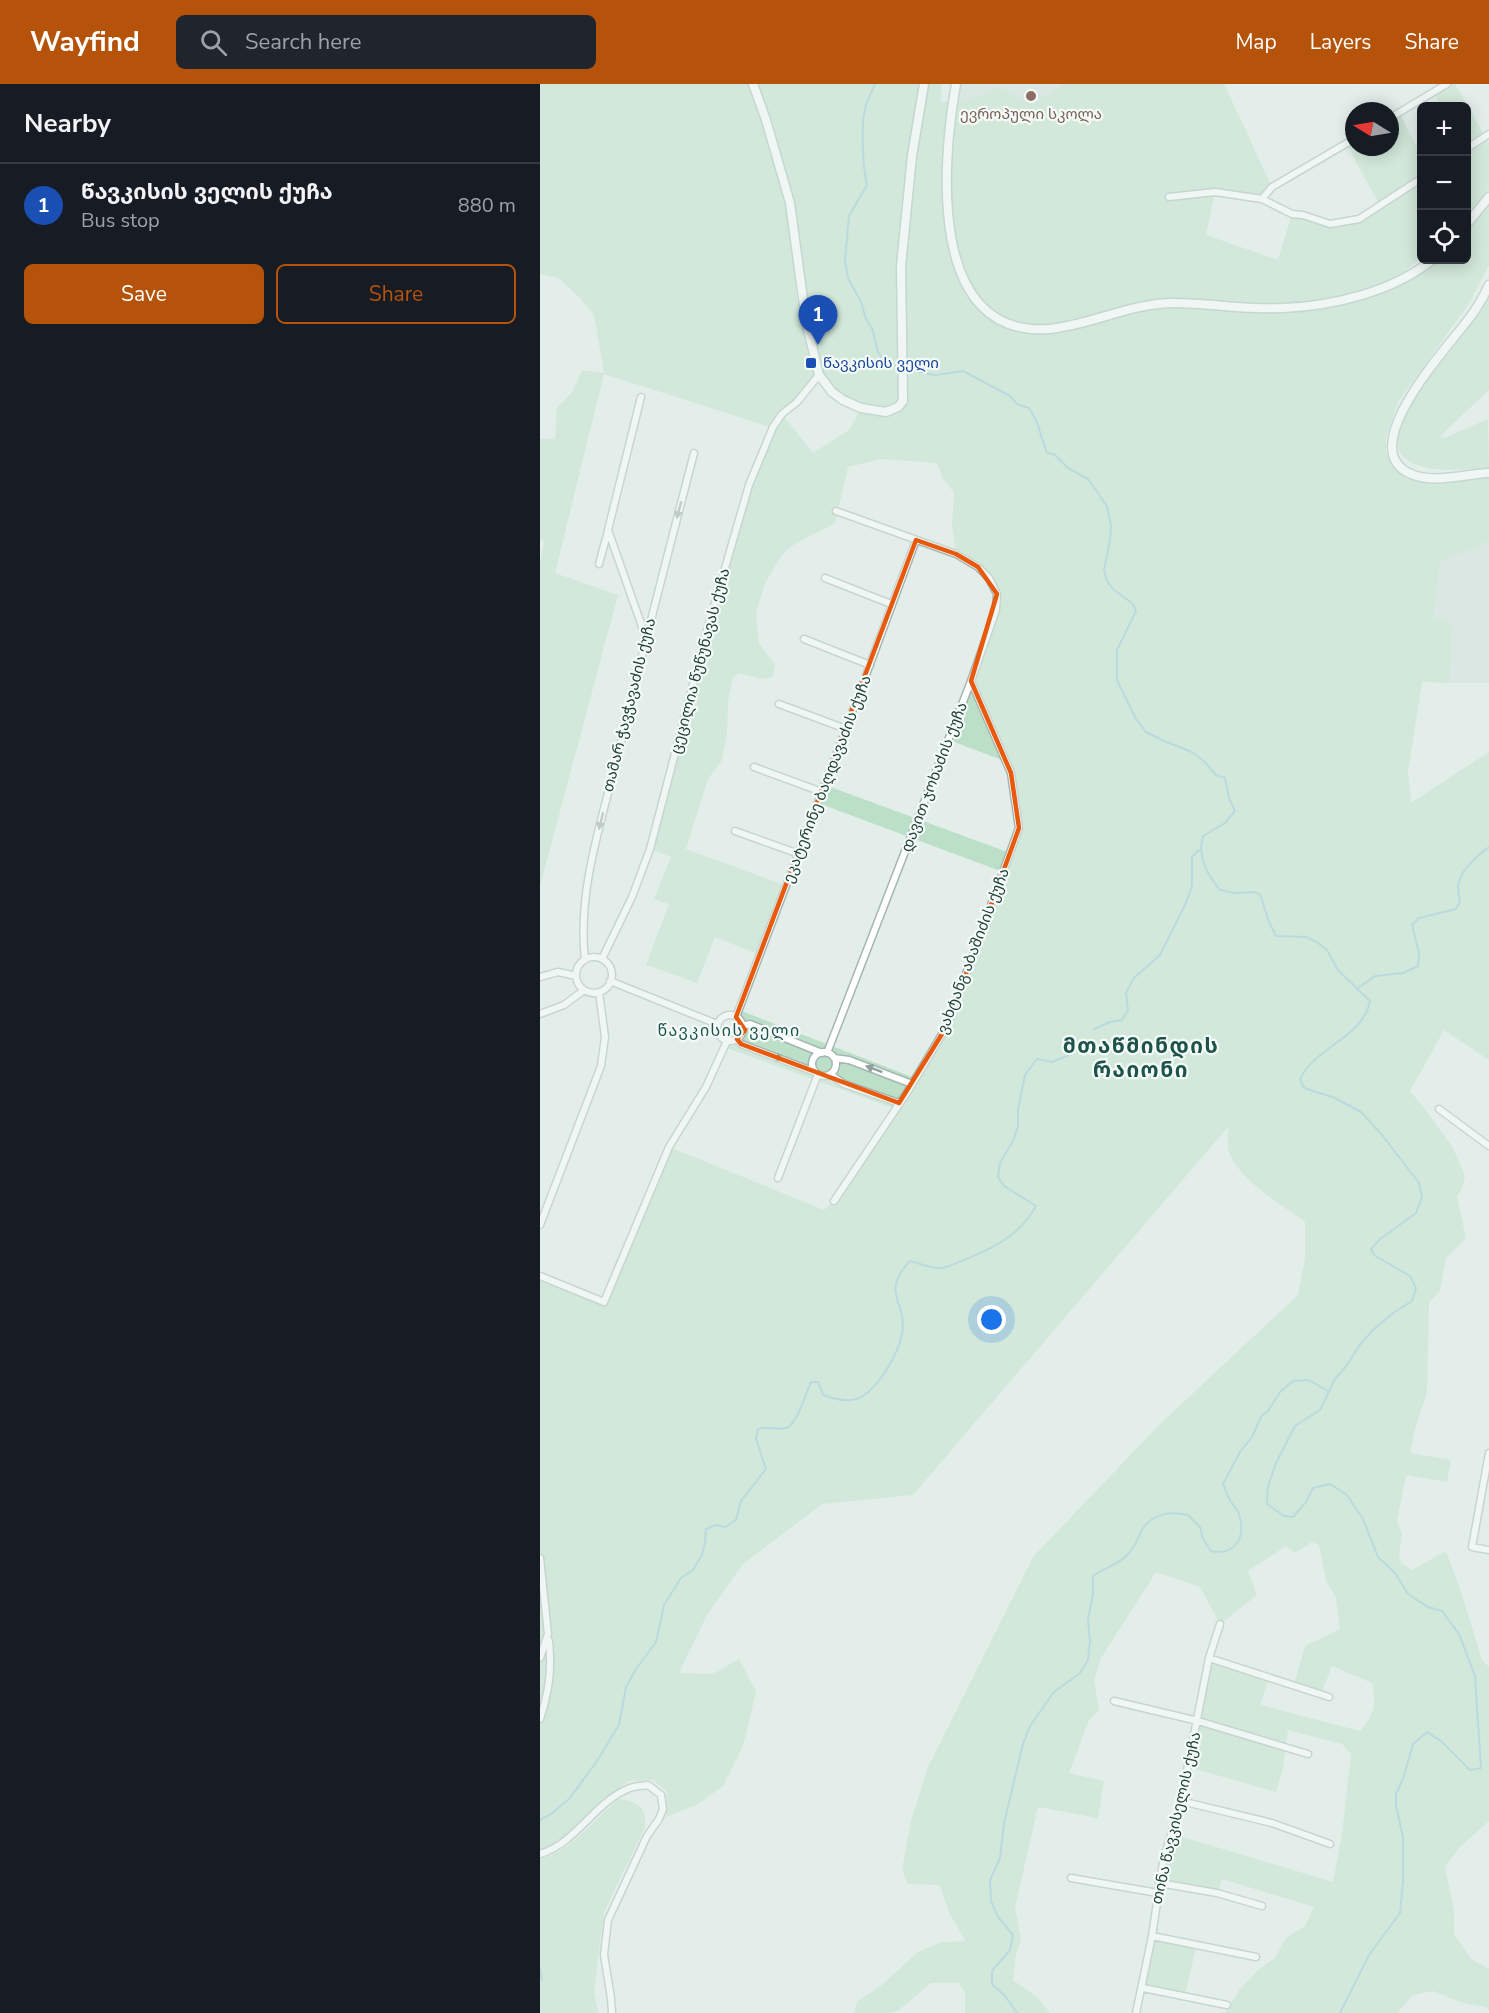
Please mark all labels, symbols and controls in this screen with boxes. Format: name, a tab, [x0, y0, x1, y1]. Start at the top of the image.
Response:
search box	[176, 15, 596, 69]
text: Wayfind	[30, 23, 140, 61]
icon: search	[197, 26, 230, 59]
text: Search here	[245, 27, 362, 57]
text: Map	[1235, 28, 1277, 56]
text: Layers	[1310, 28, 1371, 56]
text: Share	[1404, 28, 1459, 56]
marker: ევროპული სკოლა	[1024, 89, 1038, 103]
north arrow	[1345, 102, 1399, 156]
map controls	[1417, 102, 1471, 264]
button: +	[1417, 102, 1471, 156]
place label: ევროპული სკოლა	[960, 104, 1102, 124]
text: Nearby	[24, 106, 111, 141]
button: −	[1417, 156, 1471, 210]
text: წავკისის ველის ქუჩა	[81, 177, 333, 207]
text: 1	[38, 192, 50, 219]
text: 880 m	[458, 192, 516, 219]
text: Bus stop	[81, 207, 160, 234]
button: locate	[1417, 210, 1471, 264]
button: Save	[24, 264, 264, 324]
button: Share	[276, 264, 516, 324]
pin: 1	[798, 296, 838, 345]
place label: წავკისის ველი	[823, 353, 939, 373]
marker: წავკისის ველი	[804, 356, 818, 370]
one-way arrow	[674, 501, 683, 519]
street label: ცეცილია წუწუნავას ქუჩა	[666, 566, 734, 756]
street label: თამარ ჭავჭავაძის ქუჩა	[598, 616, 660, 794]
street label: ეკატერინე ბაღდავაძის ქუჩა	[778, 672, 876, 886]
street label: დავით ჯოხაძის ქუჩა	[896, 699, 972, 855]
one-way arrow	[595, 812, 605, 830]
street label: ვახტანგ აბაშიძის ქუჩა	[932, 865, 1014, 1037]
district label: წავკისის ველი	[657, 1020, 801, 1042]
district label: მთაწმინდის რაიონი	[1063, 1032, 1219, 1084]
one-way arrow	[766, 1053, 784, 1062]
one-way arrow	[865, 1064, 883, 1074]
your location	[977, 1305, 1006, 1334]
street label: თინა წავკისელის ქუჩა	[1146, 1730, 1206, 1906]

